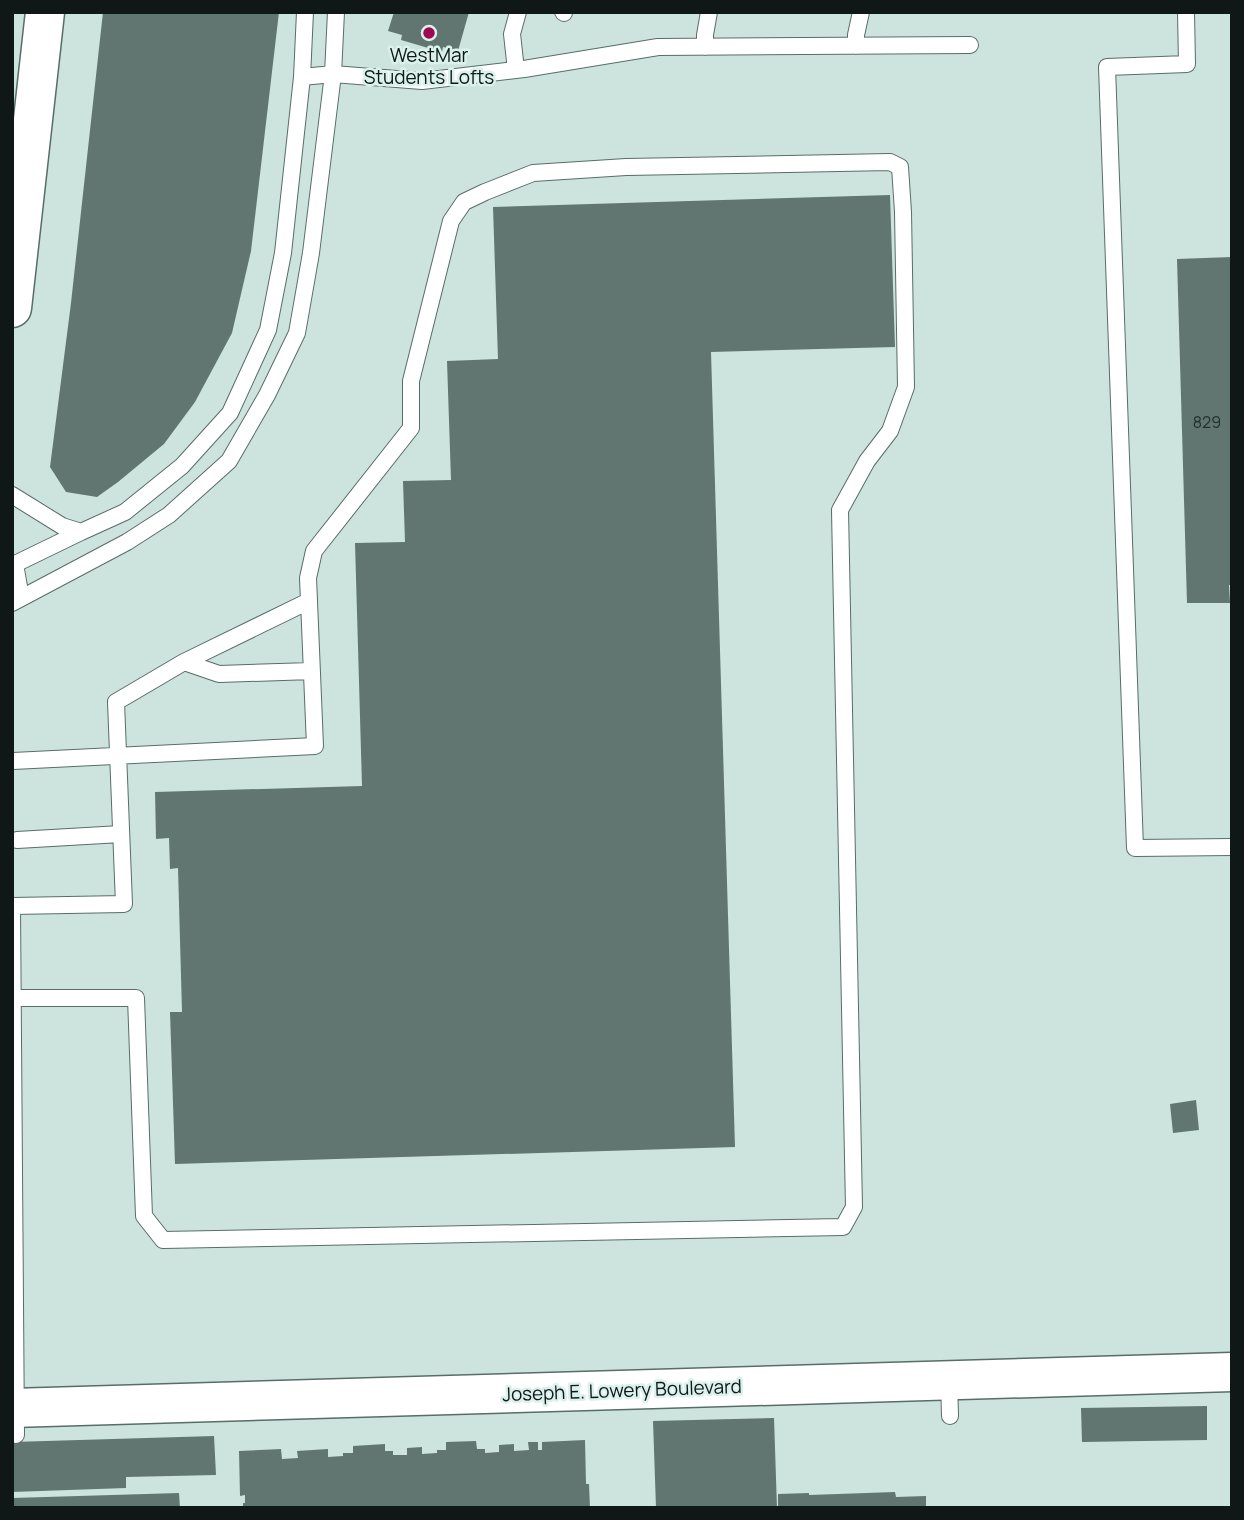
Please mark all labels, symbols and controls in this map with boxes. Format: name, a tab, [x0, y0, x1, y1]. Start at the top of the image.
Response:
marker: WestMar Students Lofts	[421, 25, 437, 41]
place label: WestMar Students Lofts	[364, 42, 494, 90]
house number: 829	[1193, 411, 1221, 433]
street label: Joseph E. Lowery Boulevard	[502, 1373, 742, 1407]

